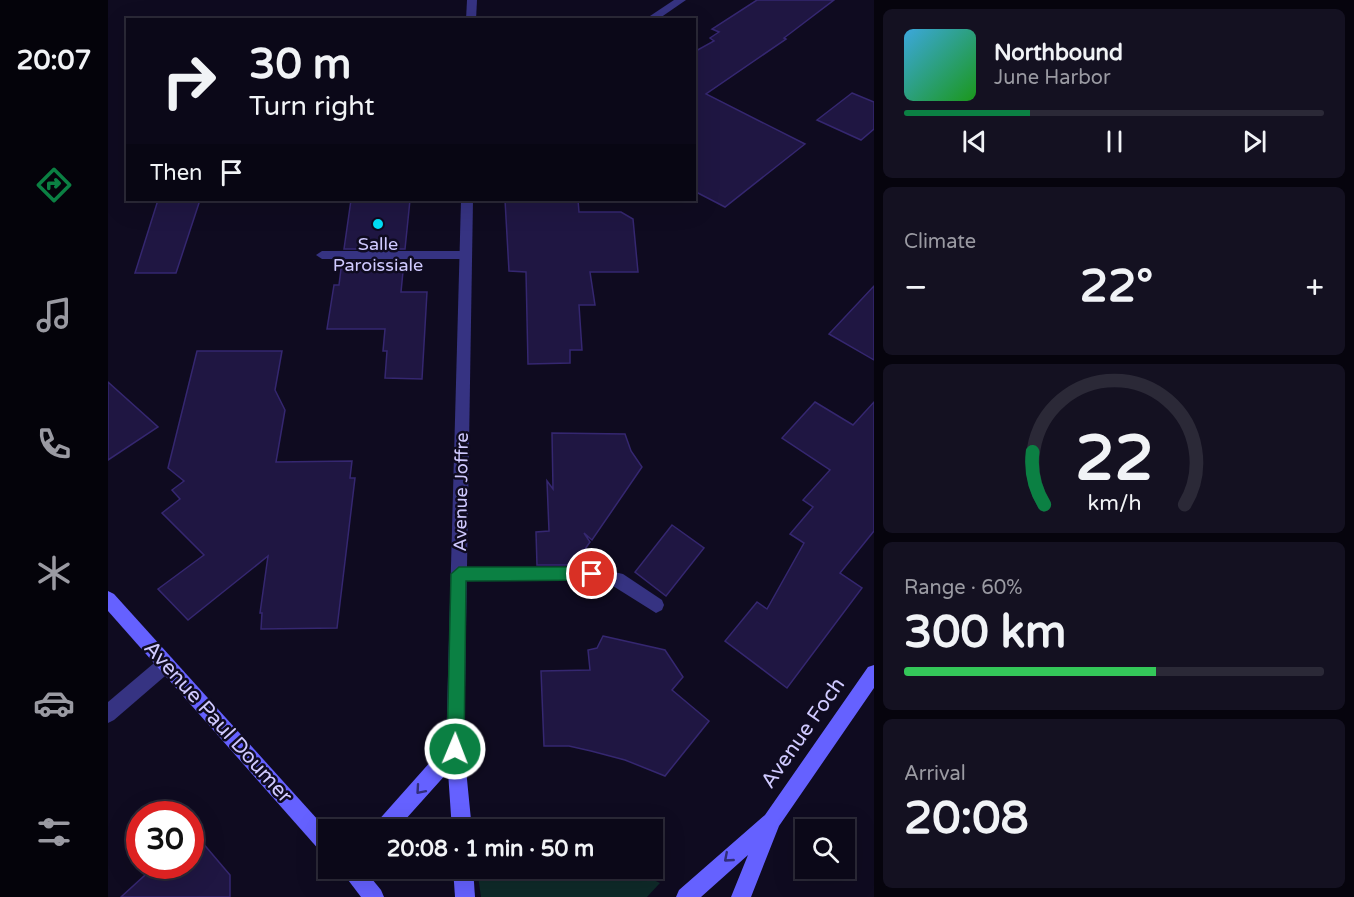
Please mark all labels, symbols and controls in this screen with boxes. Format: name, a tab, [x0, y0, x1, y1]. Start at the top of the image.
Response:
text: 30 m	[249, 39, 351, 90]
text: Northbound	[994, 40, 1123, 66]
icon: right	[150, 42, 228, 120]
text: 20:07	[17, 44, 91, 77]
text: June Harbor	[994, 66, 1111, 90]
text: Turn right	[249, 90, 375, 123]
icon: previous	[958, 125, 991, 158]
icon: pause	[1098, 125, 1131, 158]
icon: next	[1238, 125, 1271, 158]
icon: arrive	[215, 156, 248, 189]
text: Then	[150, 160, 203, 186]
icon: directions	[33, 164, 75, 206]
marker: Salle Paroissiale	[371, 217, 385, 231]
text: Climate	[904, 230, 976, 254]
place label: Salle Paroissiale	[333, 233, 423, 276]
text: 22°	[1080, 260, 1153, 314]
text: −	[904, 268, 928, 307]
text: +	[1305, 268, 1324, 307]
icon: music	[33, 294, 75, 336]
icon: phone	[33, 423, 75, 465]
text: 22	[1075, 423, 1153, 498]
street label: Avenue Joffre	[449, 432, 473, 552]
text: km/h	[1087, 491, 1141, 517]
pin	[566, 548, 617, 599]
icon: climate	[33, 552, 75, 594]
icon: arrive	[575, 557, 608, 590]
text: Range · 60%	[904, 576, 1023, 600]
text: 300 km	[904, 606, 1066, 660]
street label: Avenue Paul Doumer	[139, 636, 297, 808]
street label: Avenue Foch	[756, 673, 850, 793]
icon: car	[33, 682, 75, 724]
position arrow	[423, 717, 487, 781]
text: Arrival	[904, 762, 966, 786]
one-way arrow	[416, 783, 427, 793]
text: 20:08	[904, 792, 1029, 846]
speed limit sign: 30	[126, 801, 204, 879]
icon: filters	[33, 811, 75, 853]
map controls	[795, 819, 855, 879]
button: search	[795, 819, 855, 879]
text: 20:08 · 1 min · 50 m	[387, 836, 594, 862]
one-way arrow	[724, 851, 735, 862]

